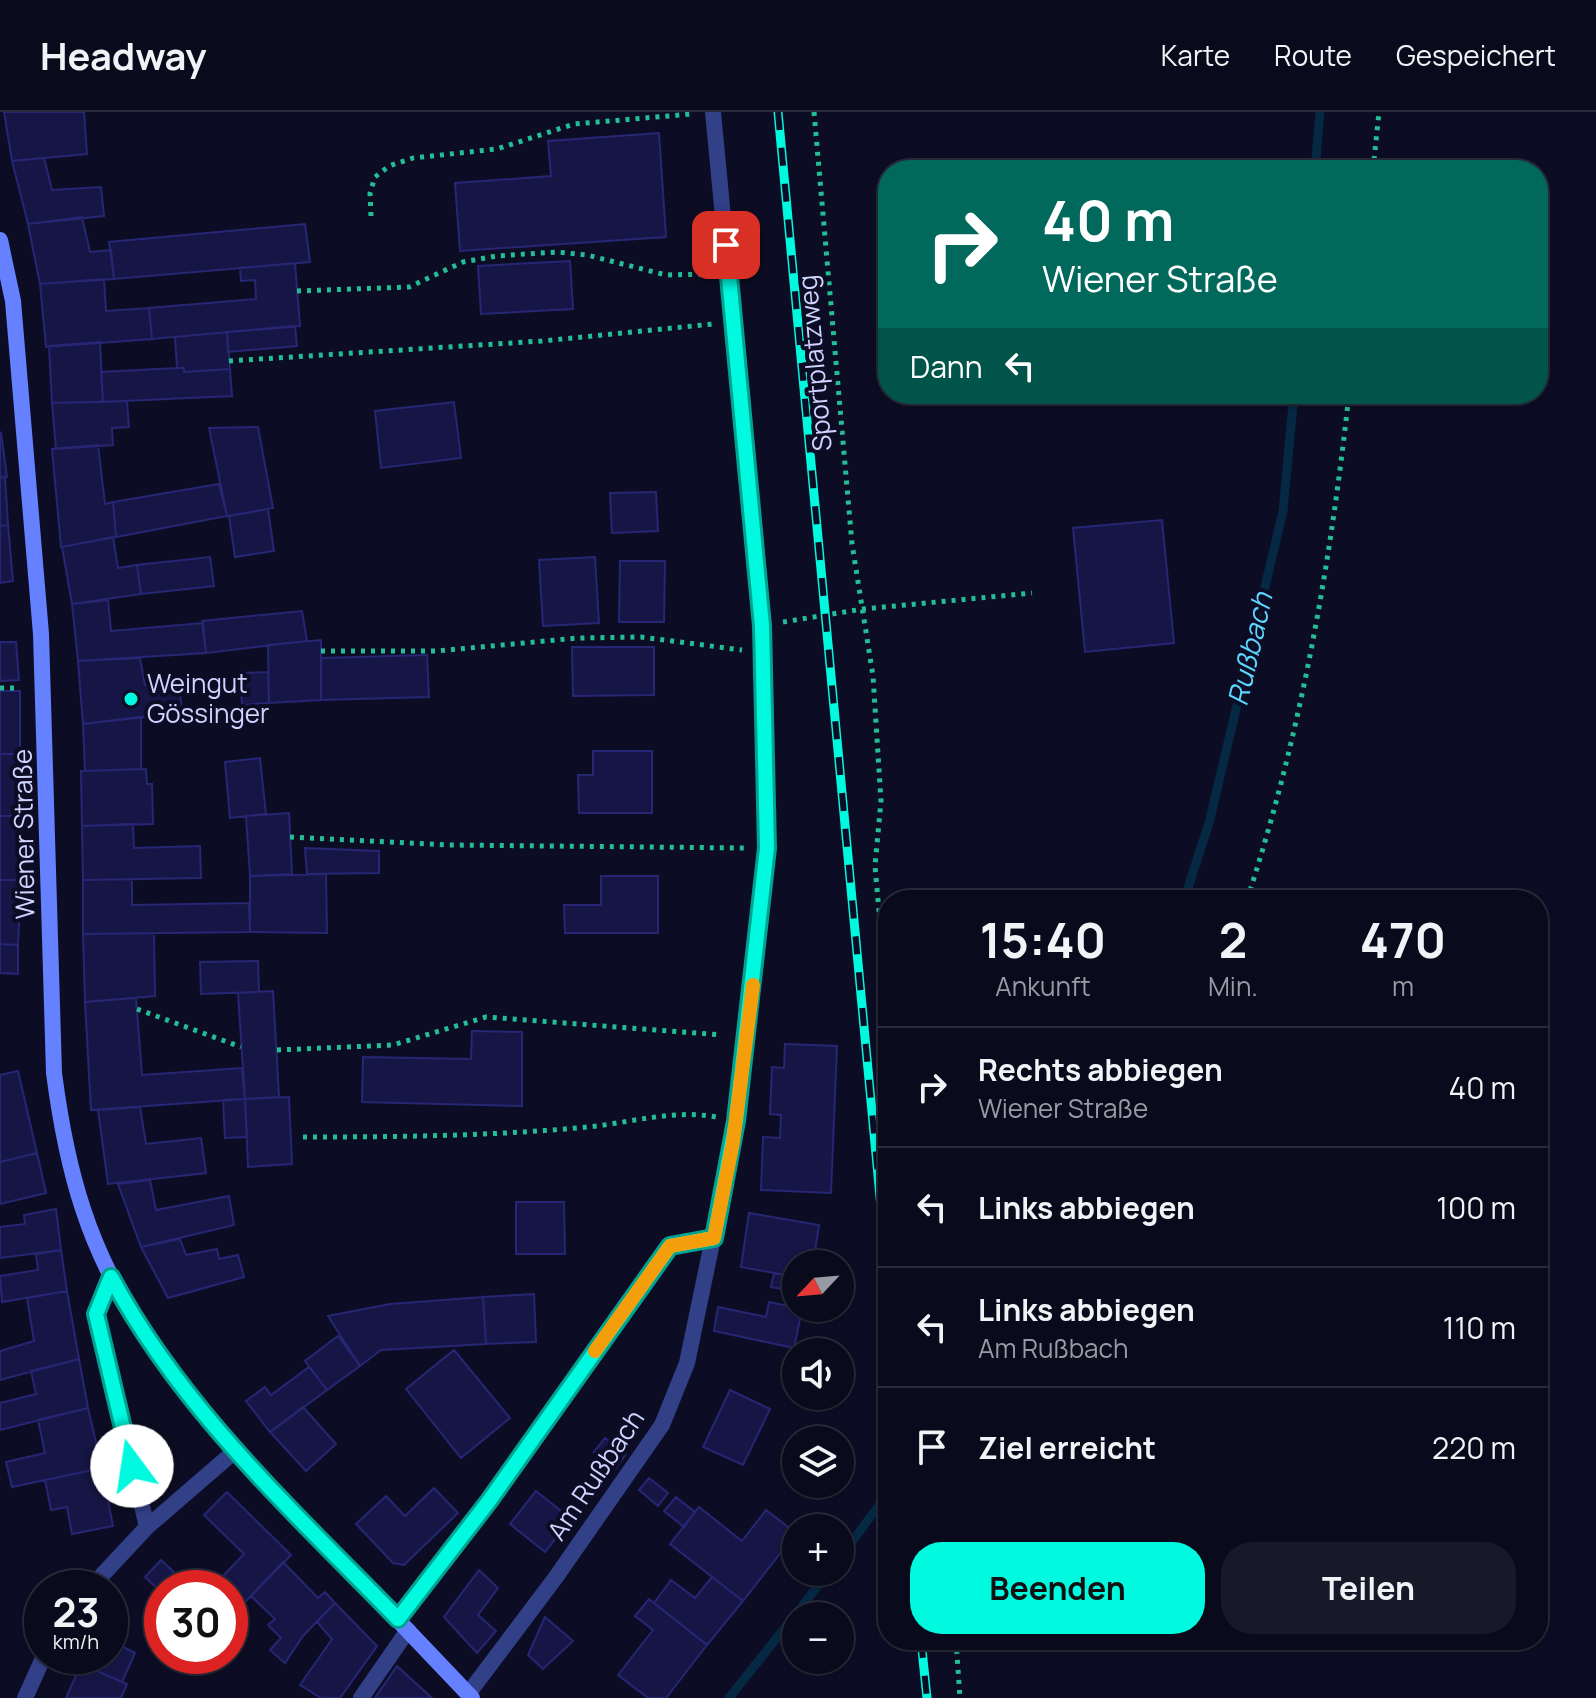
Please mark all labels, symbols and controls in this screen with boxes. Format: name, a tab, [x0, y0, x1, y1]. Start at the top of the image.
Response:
text: Headway	[40, 29, 207, 81]
text: Karte	[1161, 36, 1230, 74]
text: Route	[1274, 36, 1352, 74]
text: Gespeichert	[1396, 36, 1556, 74]
text: 40 m	[1042, 181, 1174, 258]
icon: right	[910, 192, 1014, 296]
pin	[692, 211, 760, 279]
icon: arrive	[704, 223, 748, 267]
text: Wiener Straße	[1042, 254, 1278, 303]
street label: Sportplatzweg	[788, 274, 840, 453]
icon: left	[998, 344, 1042, 388]
text: Dann	[910, 346, 982, 387]
water label: Rußbach	[1218, 587, 1281, 709]
place label: Weingut Gössinger	[147, 665, 269, 731]
marker: Weingut Gössinger	[122, 690, 140, 708]
street label: Wiener Straße	[4, 749, 42, 919]
text: 15:40	[980, 907, 1106, 972]
text: 2	[1219, 907, 1247, 972]
text: 470	[1360, 907, 1446, 972]
text: Ankunft	[995, 968, 1091, 1004]
text: Min.	[1208, 968, 1258, 1004]
text: m	[1392, 968, 1414, 1004]
text: Rechts abbiegen	[978, 1049, 1223, 1090]
icon: right	[910, 1065, 954, 1109]
text: 40 m	[1449, 1067, 1516, 1108]
text: Wiener Straße	[978, 1090, 1148, 1126]
icon: left	[910, 1185, 954, 1229]
text: Links abbiegen	[978, 1187, 1195, 1228]
text: 100 m	[1436, 1187, 1516, 1228]
north arrow	[782, 1250, 854, 1322]
map controls	[782, 1250, 854, 1674]
text: Links abbiegen	[978, 1289, 1195, 1330]
icon: left	[910, 1305, 954, 1349]
text: 110 m	[1443, 1307, 1516, 1348]
text: Am Rußbach	[978, 1330, 1128, 1366]
button: sound	[782, 1338, 854, 1410]
street label: Am Rußbach	[538, 1402, 652, 1547]
position arrow	[90, 1424, 174, 1508]
icon: arrive	[910, 1425, 954, 1469]
button: layers	[782, 1426, 854, 1498]
text: Ziel erreicht	[978, 1427, 1156, 1468]
text: 220 m	[1432, 1427, 1516, 1468]
button: +	[782, 1514, 854, 1586]
button: Beenden	[910, 1542, 1205, 1634]
button: Teilen	[1221, 1542, 1516, 1634]
speed limit sign: 30	[144, 1570, 248, 1674]
text: 23	[52, 1584, 100, 1639]
button: −	[782, 1602, 854, 1674]
text: km/h	[53, 1628, 99, 1655]

